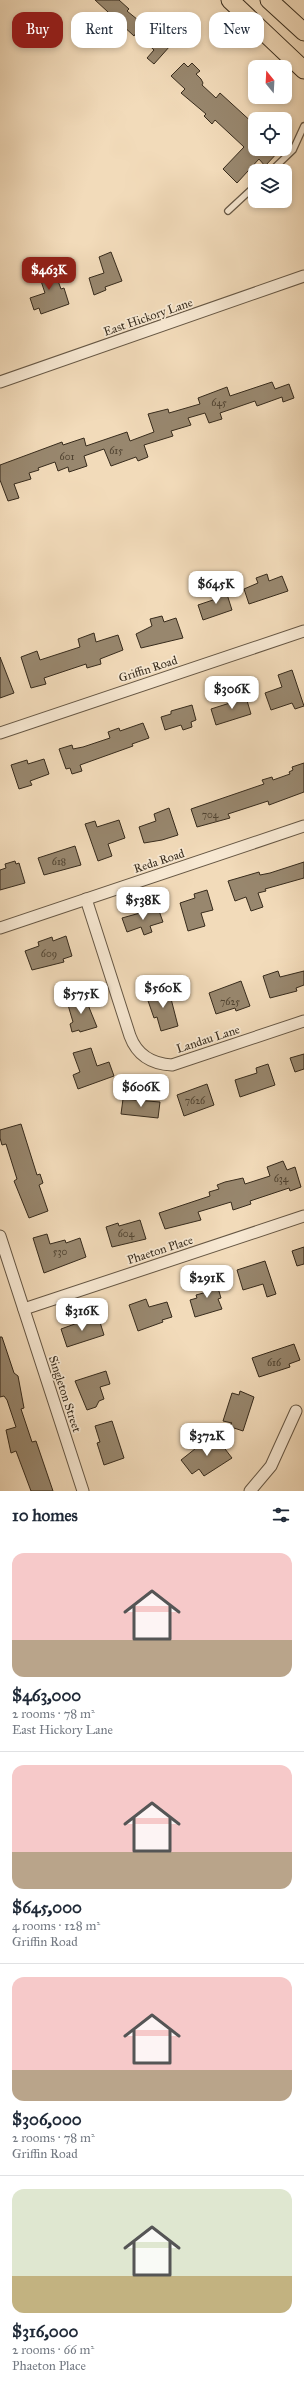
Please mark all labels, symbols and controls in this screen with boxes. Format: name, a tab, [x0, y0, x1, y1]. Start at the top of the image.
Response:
chip: Buy	[12, 12, 63, 48]
chip: Rent	[71, 12, 127, 48]
chip: Filters	[135, 12, 201, 48]
chip: New	[209, 12, 264, 48]
north arrow	[248, 60, 292, 104]
map controls	[248, 60, 292, 208]
button: locate	[248, 112, 292, 156]
button: layers	[248, 164, 292, 208]
pin: $463K	[21, 257, 77, 291]
text: $463K	[31, 262, 67, 278]
street label: East Hickory Lane	[102, 295, 194, 339]
house number: 645	[211, 397, 227, 409]
house number: 615	[109, 445, 123, 457]
house number: 601	[60, 451, 74, 463]
pin: $645K	[188, 571, 244, 605]
text: $645K	[198, 576, 234, 592]
street label: Griffin Road	[117, 653, 179, 685]
pin: $306K	[204, 676, 260, 710]
text: $306K	[214, 681, 250, 697]
house number: 704	[202, 809, 219, 821]
street label: Reda Road	[132, 846, 186, 876]
house number: 618	[52, 856, 66, 868]
pin: $538K	[115, 887, 171, 921]
text: $538K	[125, 892, 161, 908]
house number: 609	[41, 948, 57, 960]
pin: $560K	[135, 975, 191, 1009]
text: $560K	[144, 980, 182, 996]
pin: $575K	[53, 981, 109, 1015]
text: $575K	[63, 986, 99, 1002]
house number: 7625	[220, 996, 240, 1008]
street label: Landau Lane	[174, 1022, 242, 1056]
pin: $606K	[113, 1074, 169, 1108]
text: $606K	[122, 1079, 160, 1095]
house number: 7626	[185, 1095, 206, 1107]
house number: 634	[274, 1173, 289, 1185]
house number: 604	[118, 1228, 135, 1240]
street label: Phaeton Place	[125, 1233, 195, 1267]
house number: 530	[53, 1246, 67, 1258]
pin: $291K	[179, 1265, 235, 1299]
text: $291K	[189, 1270, 225, 1286]
pin: $316K	[54, 1298, 110, 1332]
text: $316K	[65, 1303, 99, 1319]
street label: Singleton Street	[45, 1354, 84, 1435]
house number: 616	[267, 1357, 282, 1369]
pin: $372K	[179, 1423, 235, 1457]
text: $372K	[189, 1428, 225, 1444]
icon: filters	[270, 1504, 292, 1526]
text: 10 homes	[12, 1505, 78, 1526]
icon: home	[116, 1579, 188, 1651]
text: $463,000	[12, 1685, 81, 1706]
text: 2 rooms · 78 m²	[12, 1706, 95, 1722]
text: East Hickory Lane	[12, 1722, 113, 1738]
icon: home	[116, 1791, 188, 1863]
text: $645,000	[12, 1897, 82, 1918]
text: 4 rooms · 128 m²	[12, 1918, 100, 1934]
text: Griffin Road	[12, 1934, 78, 1950]
icon: home	[116, 2003, 188, 2075]
text: $306,000	[12, 2109, 82, 2130]
text: 2 rooms · 78 m²	[12, 2130, 95, 2146]
text: Griffin Road	[12, 2146, 78, 2162]
icon: home	[116, 2215, 188, 2287]
text: $316,000	[12, 2321, 78, 2342]
text: 2 rooms · 66 m²	[12, 2342, 94, 2358]
text: Phaeton Place	[12, 2358, 86, 2374]

